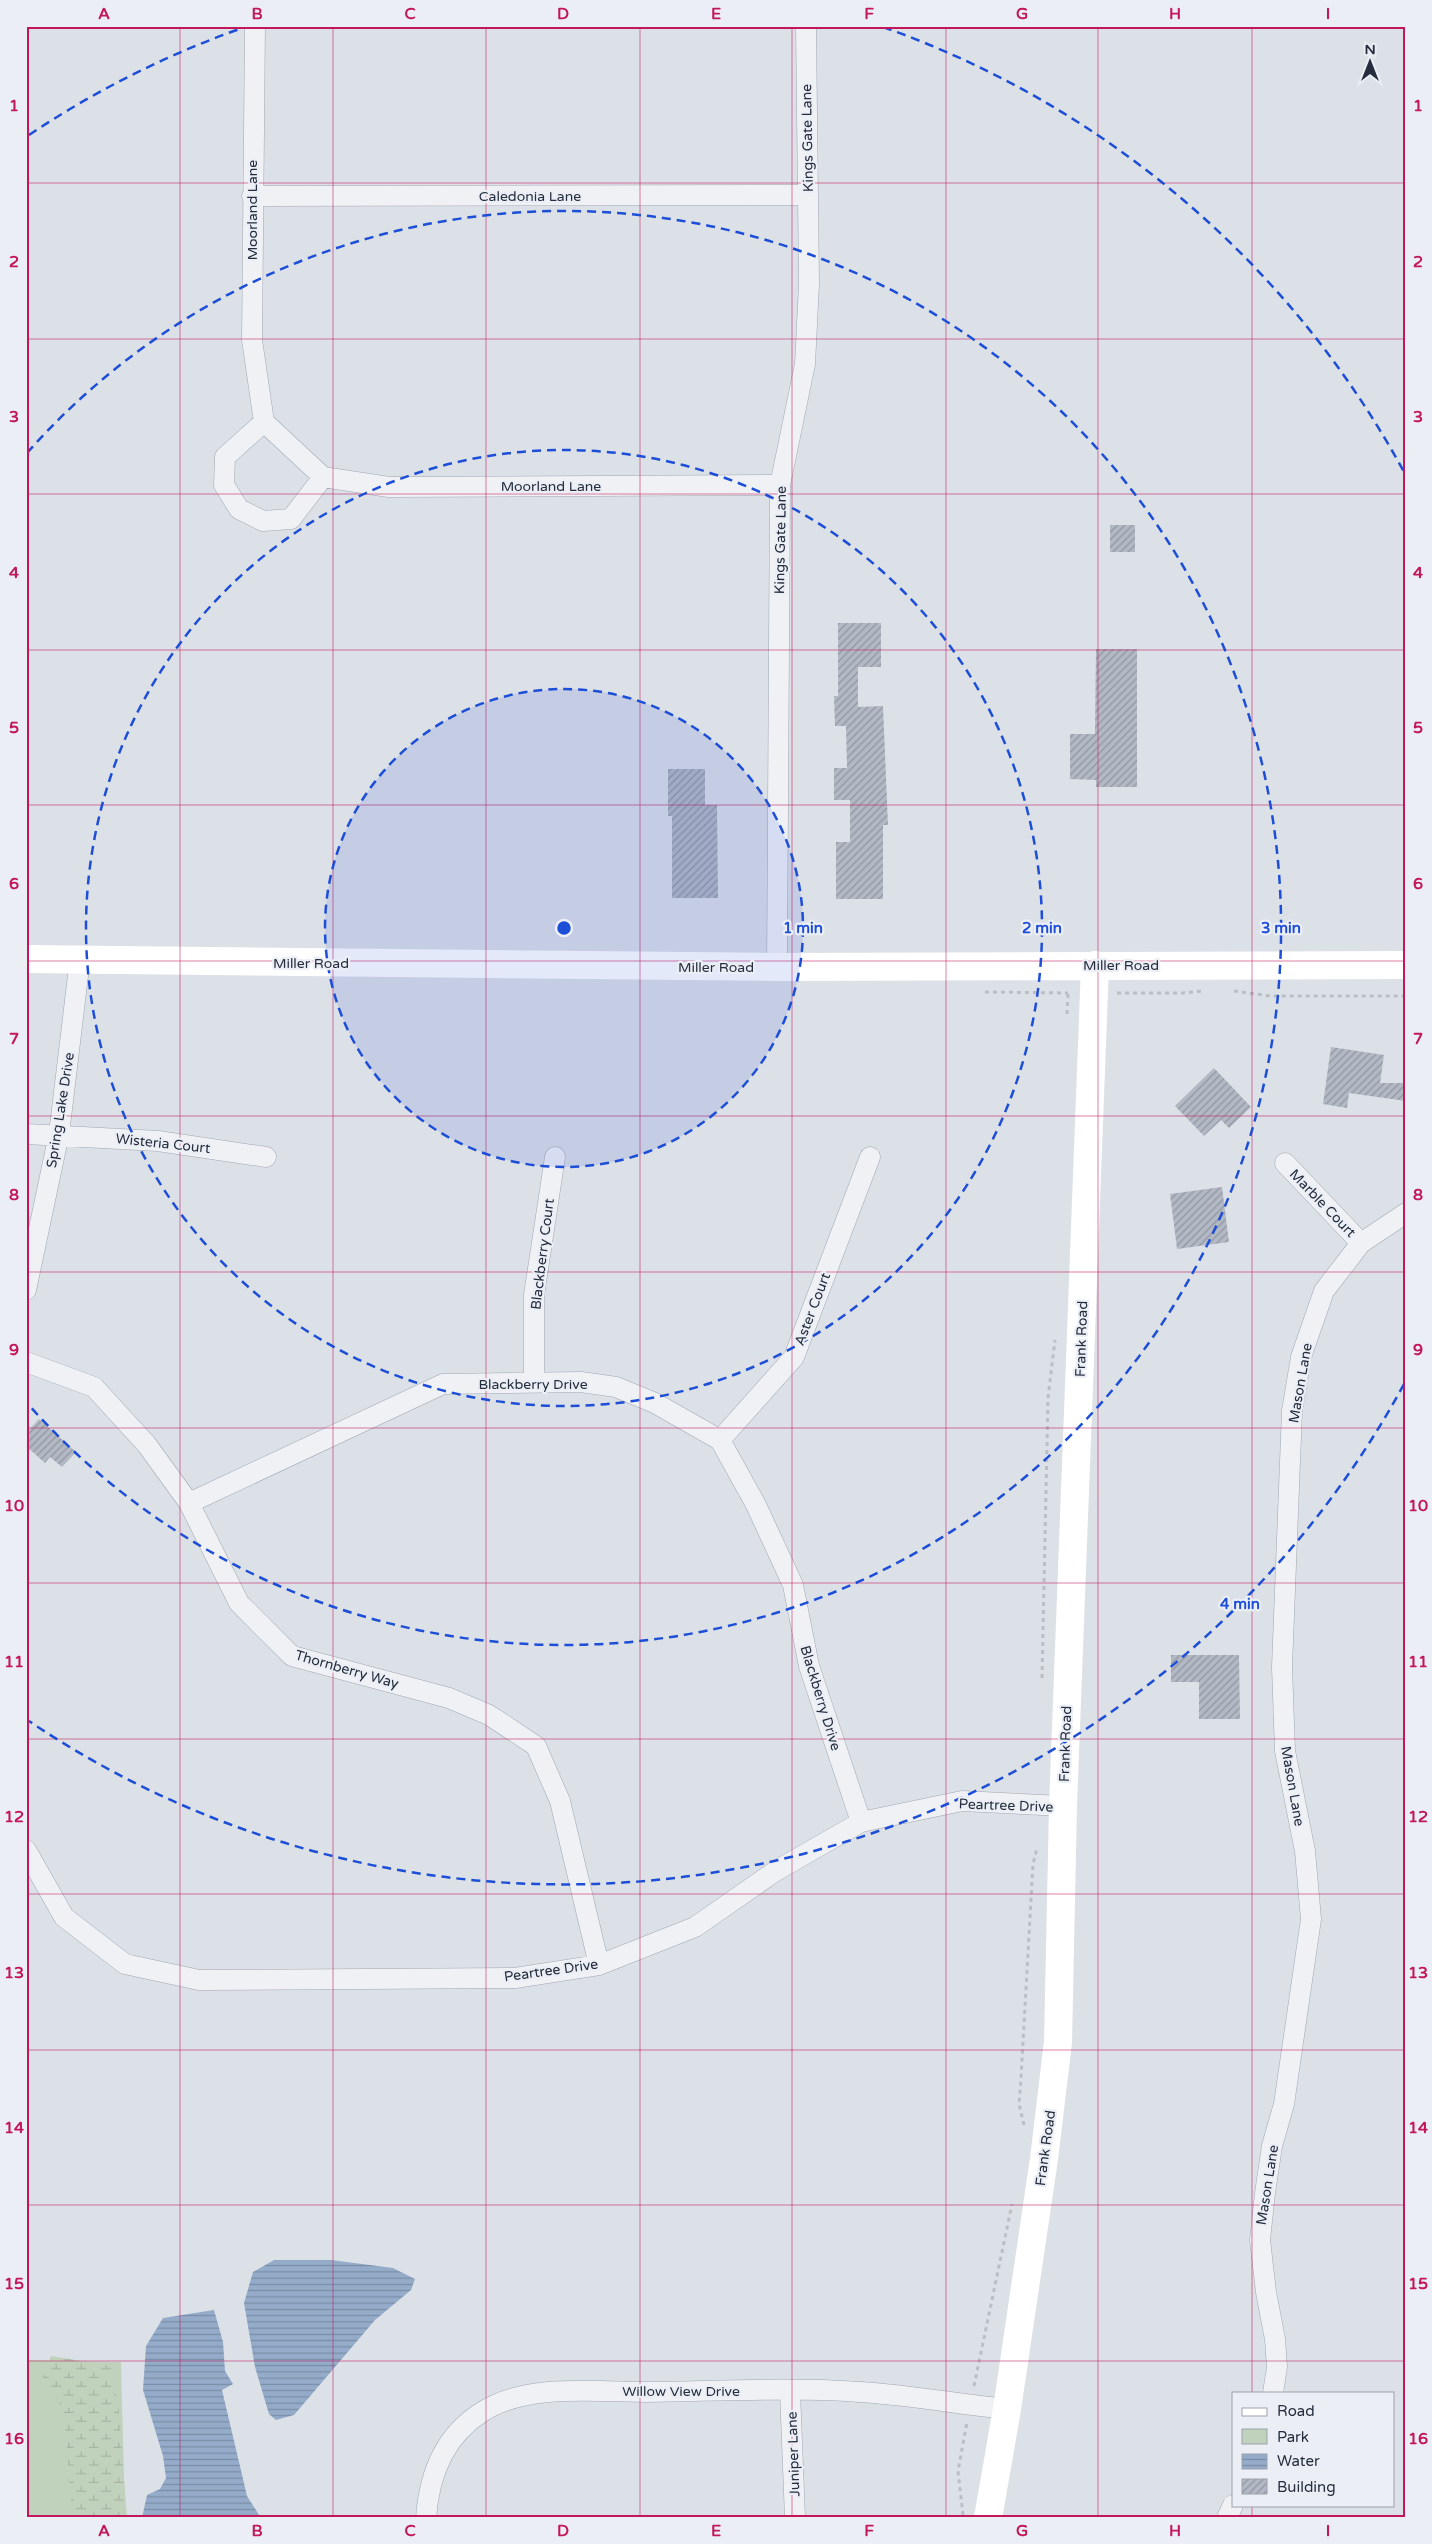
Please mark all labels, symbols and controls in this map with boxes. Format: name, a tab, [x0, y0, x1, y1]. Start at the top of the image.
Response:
text: A	[98, 4, 110, 24]
text: B	[251, 4, 263, 24]
text: C	[404, 4, 416, 24]
text: D	[557, 4, 569, 24]
text: E	[711, 4, 721, 24]
text: F	[864, 4, 874, 24]
text: G	[1016, 4, 1028, 24]
text: H	[1169, 4, 1181, 24]
text: I	[1326, 4, 1330, 24]
north arrow	[1344, 38, 1394, 88]
text: N	[1364, 41, 1376, 58]
street label: Kings Gate Lane	[798, 84, 817, 192]
text: 1	[9, 96, 19, 116]
text: 1	[1413, 96, 1423, 116]
street label: Moorland Lane	[244, 160, 261, 260]
street label: Caledonia Lane	[479, 188, 581, 205]
text: 2	[9, 252, 19, 272]
text: 2	[1413, 252, 1423, 272]
text: 3	[9, 407, 19, 427]
text: 3	[1413, 407, 1423, 427]
street label: Moorland Lane	[501, 478, 601, 495]
street label: Kings Gate Lane	[771, 486, 790, 594]
text: 4	[9, 563, 19, 583]
text: 4	[1413, 563, 1423, 583]
text: 5	[9, 718, 19, 738]
text: 5	[1413, 718, 1423, 738]
text: 6	[9, 874, 19, 894]
text: 6	[1413, 874, 1423, 894]
centre of rings	[555, 919, 573, 937]
text: 1 min	[783, 919, 823, 937]
text: 2 min	[1022, 919, 1062, 937]
text: 3 min	[1261, 919, 1301, 937]
street label: Miller Road	[273, 955, 349, 972]
street label: Miller Road	[1083, 957, 1159, 974]
street label: Miller Road	[678, 959, 754, 976]
text: 7	[9, 1029, 19, 1049]
text: 7	[1413, 1029, 1423, 1049]
street label: Spring Lake Drive	[43, 1051, 78, 1169]
street label: Wisteria Court	[115, 1130, 212, 1157]
street label: Marble Court	[1286, 1166, 1360, 1241]
text: 8	[9, 1185, 19, 1205]
text: 8	[1413, 1185, 1423, 1205]
street label: Blackberry Court	[527, 1197, 558, 1311]
street label: Aster Court	[791, 1270, 834, 1348]
street label: Frank Road	[1072, 1301, 1091, 1377]
text: 9	[9, 1340, 19, 1360]
text: 9	[1413, 1340, 1423, 1360]
street label: Mason Lane	[1285, 1342, 1316, 1425]
street label: Blackberry Drive	[478, 1376, 588, 1393]
text: 10	[4, 1496, 24, 1516]
text: 10	[1408, 1496, 1428, 1516]
text: 4 min	[1220, 1595, 1260, 1613]
street label: Blackberry Drive	[796, 1643, 845, 1753]
street label: Thornberry Way	[293, 1647, 401, 1693]
text: 11	[4, 1652, 24, 1672]
text: 11	[1408, 1652, 1428, 1672]
street label: Frank Road	[1056, 1706, 1075, 1782]
street label: Mason Lane	[1277, 1745, 1308, 1828]
street label: Peartree Drive	[958, 1795, 1054, 1816]
text: 12	[4, 1807, 24, 1827]
text: 12	[1408, 1807, 1428, 1827]
street label: Peartree Drive	[503, 1955, 599, 1986]
text: 13	[4, 1963, 24, 1983]
text: 13	[1408, 1963, 1428, 1983]
street label: Frank Road	[1032, 2109, 1059, 2187]
text: 14	[4, 2118, 24, 2138]
text: 14	[1408, 2118, 1428, 2138]
street label: Mason Lane	[1253, 2144, 1282, 2226]
text: 15	[4, 2274, 24, 2294]
text: 15	[1408, 2274, 1428, 2294]
street label: Willow View Drive	[622, 2383, 740, 2400]
legend	[1232, 2392, 1394, 2506]
text: Road	[1277, 2402, 1315, 2420]
street label: Juniper Lane	[784, 2411, 803, 2497]
text: Park	[1277, 2428, 1309, 2446]
text: 16	[4, 2429, 24, 2449]
text: 16	[1408, 2429, 1428, 2449]
text: Water	[1277, 2452, 1320, 2470]
text: Building	[1277, 2478, 1336, 2496]
text: A	[98, 2521, 110, 2541]
text: B	[251, 2521, 263, 2541]
text: C	[404, 2521, 416, 2541]
text: D	[557, 2521, 569, 2541]
text: E	[711, 2521, 721, 2541]
text: F	[864, 2521, 874, 2541]
text: G	[1016, 2521, 1028, 2541]
text: H	[1169, 2521, 1181, 2541]
text: I	[1326, 2521, 1330, 2541]

